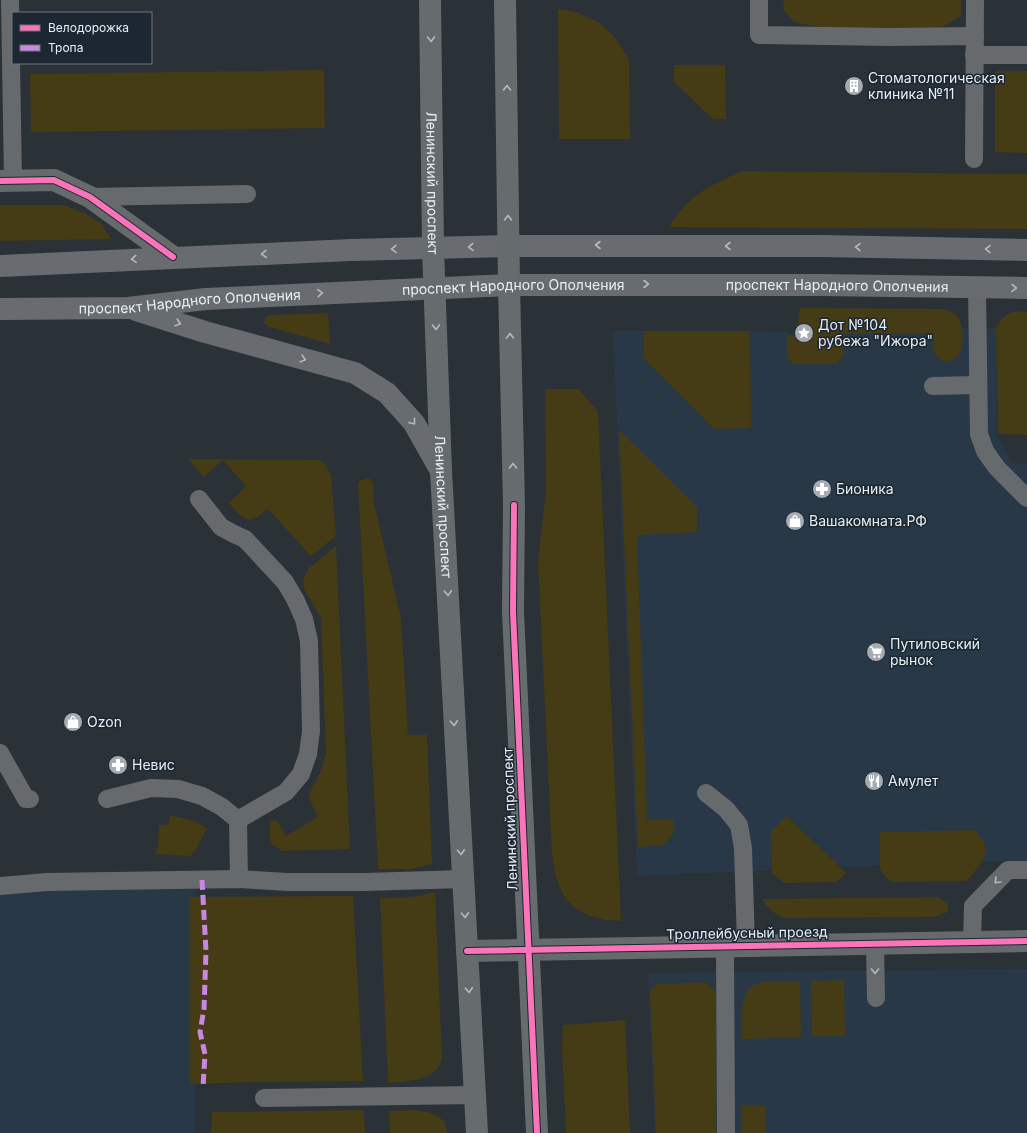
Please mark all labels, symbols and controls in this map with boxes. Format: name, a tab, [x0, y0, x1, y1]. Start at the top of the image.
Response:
legend	[12, 12, 152, 64]
text: Велодорожка	[48, 20, 129, 35]
one-way arrow	[426, 36, 435, 42]
text: Тропа	[48, 40, 83, 55]
place label: Стоматологическая клиника №11	[868, 69, 1005, 102]
building icon: Стоматологическая клиника №11	[843, 75, 865, 97]
one-way arrow	[503, 85, 511, 91]
street label: Ленинский проспект	[423, 111, 442, 255]
one-way arrow	[504, 215, 512, 221]
one-way arrow	[595, 241, 601, 249]
one-way arrow	[725, 242, 731, 250]
one-way arrow	[468, 243, 474, 251]
one-way arrow	[855, 243, 861, 251]
one-way arrow	[391, 245, 397, 253]
one-way arrow	[985, 245, 991, 253]
one-way arrow	[261, 249, 267, 258]
one-way arrow	[131, 255, 137, 264]
street label: проспект Народного Ополчения	[402, 276, 624, 298]
street label: проспект Народного Ополчения	[726, 276, 949, 295]
one-way arrow	[643, 280, 649, 288]
one-way arrow	[1011, 284, 1017, 292]
street label: проспект Народного Ополчения	[79, 286, 301, 316]
one-way arrow	[317, 289, 323, 297]
place label: Дот №104 рубежа "Ижора"	[818, 316, 933, 349]
one-way arrow	[175, 318, 182, 327]
place icon: Дот №104 рубежа "Ижора"	[793, 322, 815, 344]
one-way arrow	[432, 324, 440, 330]
one-way arrow	[506, 333, 514, 339]
one-way arrow	[300, 354, 307, 363]
one-way arrow	[408, 418, 415, 425]
street label: Ленинский проспект	[432, 435, 456, 579]
one-way arrow	[509, 463, 518, 469]
pharmacy icon: Бионика	[811, 478, 833, 500]
place label: Бионика	[836, 480, 894, 497]
shop icon: Вашакомната.РФ	[784, 510, 806, 532]
place label: Вашакомната.РФ	[809, 512, 927, 529]
one-way arrow	[443, 590, 452, 596]
place label: Путиловский рынок	[890, 635, 980, 668]
supermarket icon: Путиловский рынок	[865, 641, 887, 663]
shop icon: Ozon	[62, 711, 84, 733]
place label: Ozon	[87, 713, 122, 730]
one-way arrow	[450, 720, 459, 726]
street label: Ленинский проспект	[498, 747, 520, 891]
pharmacy icon: Невис	[107, 754, 129, 776]
place label: Невис	[132, 756, 175, 773]
restaurant icon: Амулет	[863, 770, 885, 792]
place label: Амулет	[888, 772, 939, 789]
one-way arrow	[457, 849, 466, 855]
one-way arrow	[994, 876, 1002, 884]
one-way arrow	[460, 912, 469, 918]
street label: Троллейбусный проезд	[666, 923, 828, 942]
one-way arrow	[871, 968, 879, 974]
one-way arrow	[464, 987, 473, 993]

